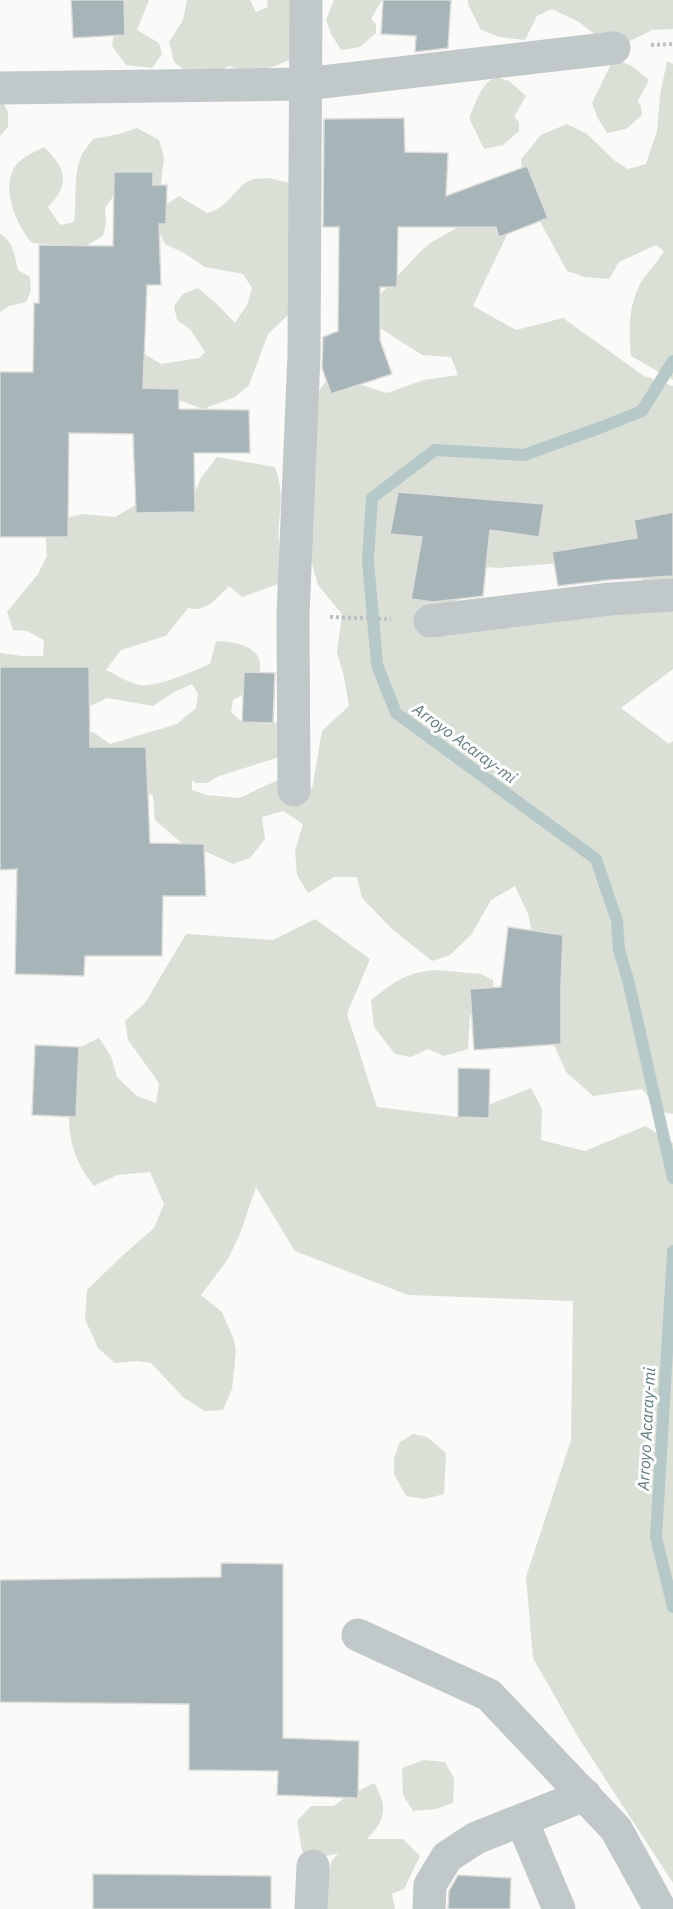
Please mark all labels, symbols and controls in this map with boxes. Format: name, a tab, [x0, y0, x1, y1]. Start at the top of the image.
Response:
water label: Arroyo Acaray-mi	[408, 698, 521, 788]
water label: Arroyo Acaray-mi	[633, 1366, 659, 1492]

